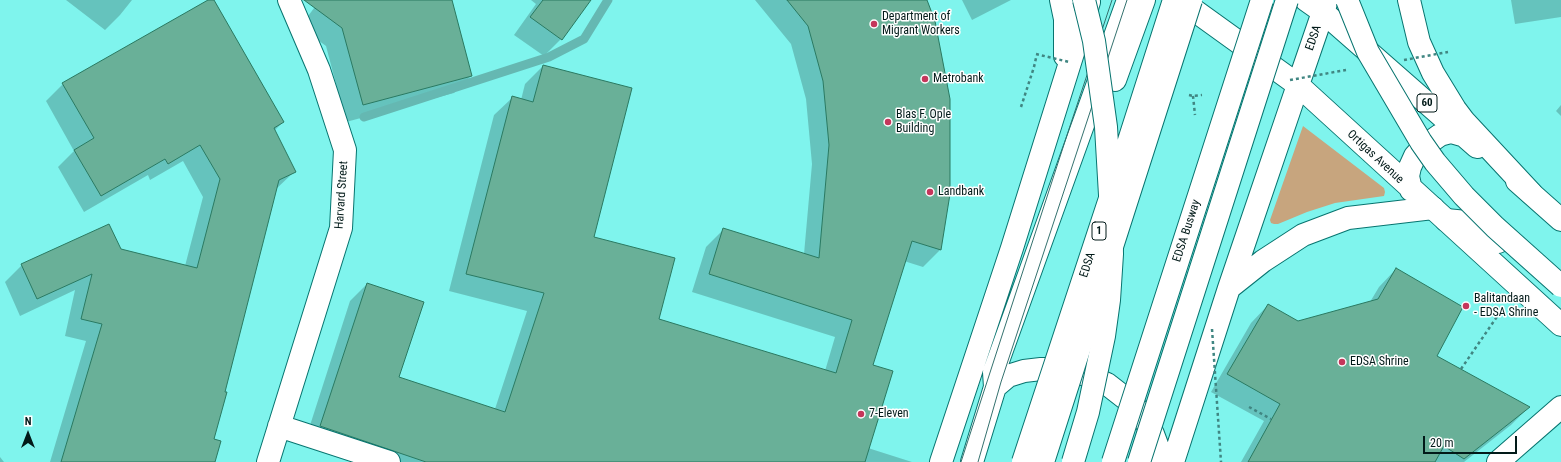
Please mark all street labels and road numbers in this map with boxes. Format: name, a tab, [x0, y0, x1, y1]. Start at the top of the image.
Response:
street label: EDSA	[1303, 23, 1325, 53]
road number: 60	[1417, 94, 1437, 112]
street label: Ortigas Avenue	[1344, 127, 1406, 187]
street label: Harvard Street	[332, 161, 352, 229]
street label: EDSA Busway	[1170, 198, 1204, 264]
road number: 1	[1092, 222, 1106, 240]
street label: EDSA	[1077, 250, 1099, 280]

